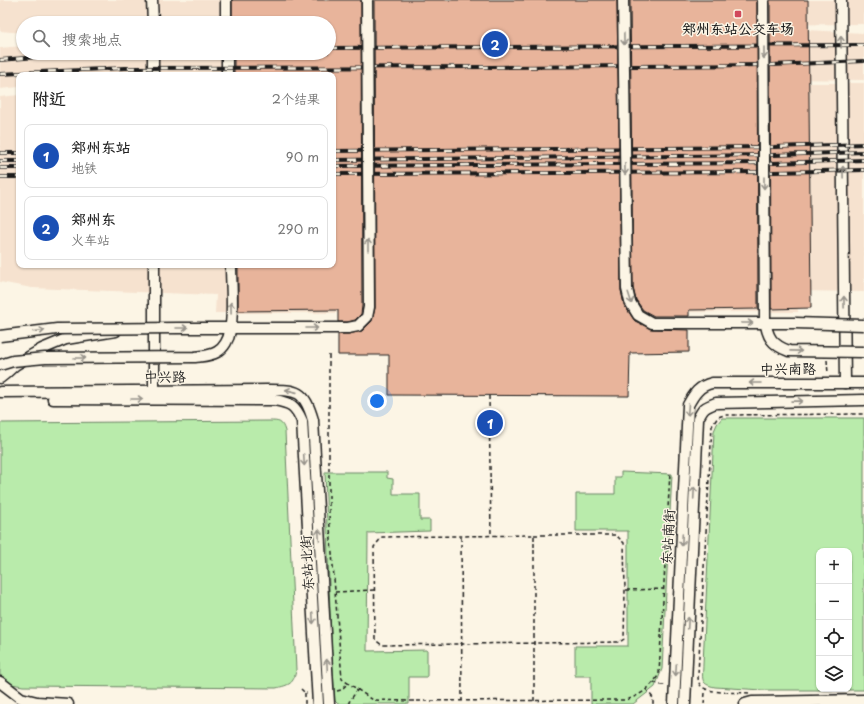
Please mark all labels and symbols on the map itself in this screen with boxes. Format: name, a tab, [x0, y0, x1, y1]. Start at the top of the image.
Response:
marker: 郑州东站公交车场	[733, 9, 743, 19]
place label: 郑州东站公交车场	[682, 18, 794, 39]
pin: 2	[482, 29, 508, 59]
one-way arrow	[620, 32, 628, 45]
one-way arrow	[838, 36, 845, 49]
one-way arrow	[760, 46, 767, 59]
one-way arrow	[621, 162, 629, 175]
one-way arrow	[839, 166, 847, 179]
one-way arrow	[761, 176, 768, 189]
one-way arrow	[364, 239, 372, 252]
one-way arrow	[627, 292, 634, 305]
one-way arrow	[840, 296, 848, 309]
one-way arrow	[228, 302, 235, 315]
one-way arrow	[740, 319, 753, 327]
one-way arrow	[175, 324, 188, 332]
one-way arrow	[305, 324, 318, 332]
one-way arrow	[32, 327, 45, 335]
one-way arrow	[789, 347, 802, 355]
one-way arrow	[73, 354, 86, 362]
street label: 中兴南路	[760, 358, 816, 379]
street label: 中兴路	[144, 366, 186, 387]
one-way arrow	[749, 379, 762, 387]
one-way arrow	[285, 387, 298, 395]
your location	[367, 391, 387, 411]
one-way arrow	[130, 395, 143, 403]
one-way arrow	[790, 397, 803, 405]
one-way arrow	[685, 404, 692, 417]
pin: 1	[477, 408, 503, 438]
one-way arrow	[300, 453, 308, 466]
one-way arrow	[691, 487, 698, 500]
street label: 东站南街	[656, 508, 679, 565]
one-way arrow	[316, 529, 323, 542]
one-way arrow	[678, 533, 686, 546]
street label: 东站北街	[295, 535, 318, 592]
one-way arrow	[309, 611, 317, 624]
one-way arrow	[685, 617, 692, 630]
one-way arrow	[323, 659, 330, 672]
one-way arrow	[672, 663, 679, 676]

